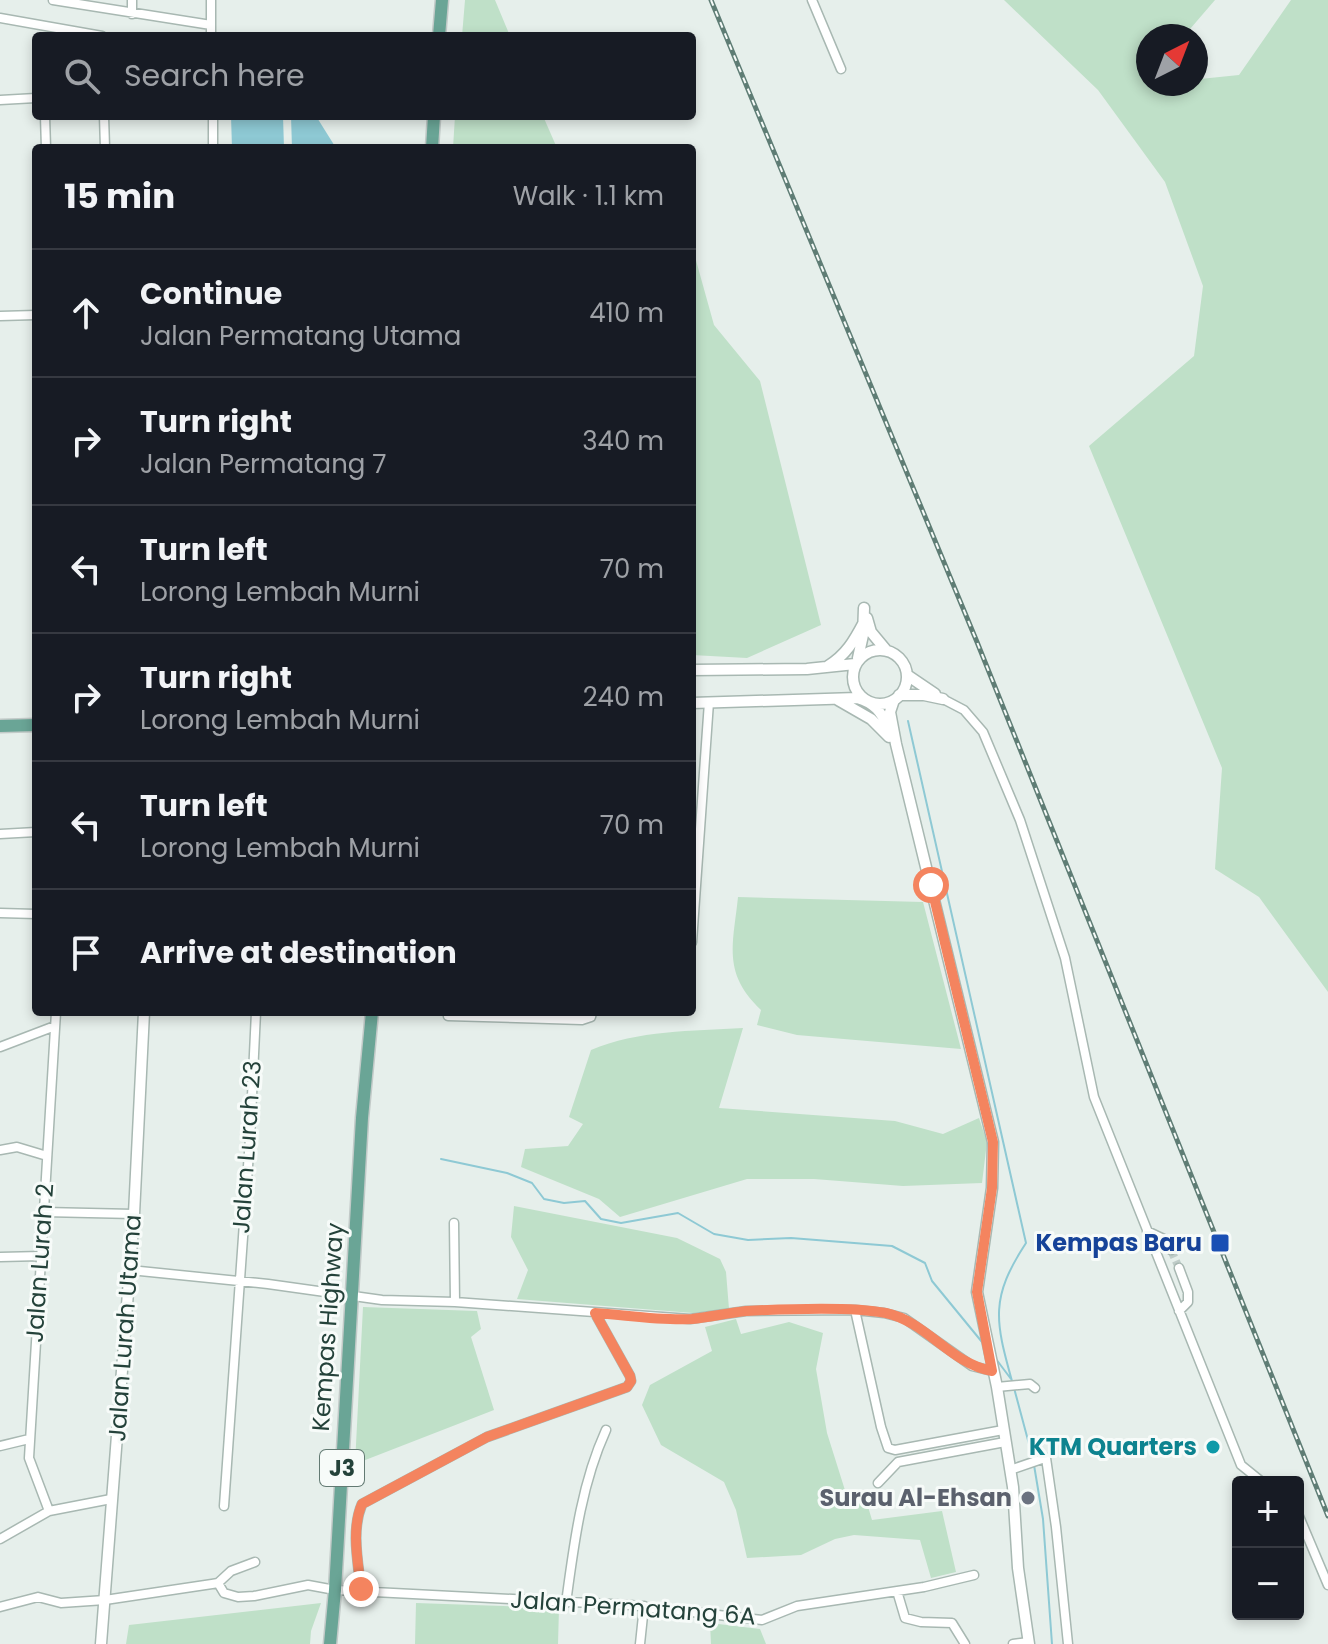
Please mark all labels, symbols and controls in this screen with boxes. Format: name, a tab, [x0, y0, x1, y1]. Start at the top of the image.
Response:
north arrow	[1136, 24, 1208, 96]
search box	[32, 32, 696, 120]
icon: search	[60, 54, 104, 98]
text: Search here	[124, 54, 305, 97]
text: 15 min	[64, 172, 175, 220]
text: Walk · 1.1 km	[513, 178, 664, 214]
text: Continue	[140, 272, 282, 315]
icon: ahead	[64, 291, 108, 335]
text: 410 m	[589, 295, 664, 331]
text: Jalan Permatang Utama	[140, 318, 461, 354]
text: Turn right	[140, 400, 292, 443]
icon: right	[64, 419, 108, 463]
text: 340 m	[582, 423, 664, 459]
text: Jalan Permatang 7	[140, 446, 387, 482]
text: Turn left	[140, 528, 268, 571]
icon: left	[64, 547, 108, 591]
text: 70 m	[600, 551, 664, 587]
text: Lorong Lembah Murni	[140, 574, 420, 610]
text: Turn right	[140, 656, 292, 699]
icon: right	[64, 675, 108, 719]
text: 240 m	[583, 679, 664, 715]
text: Lorong Lembah Murni	[140, 702, 420, 738]
text: Turn left	[140, 784, 268, 827]
icon: left	[64, 803, 108, 847]
text: 70 m	[600, 807, 664, 843]
text: Lorong Lembah Murni	[140, 830, 420, 866]
route start	[913, 867, 949, 903]
icon: arrive	[64, 931, 108, 975]
text: Arrive at destination	[140, 931, 457, 974]
street label: Jalan Lurah 23	[224, 1059, 269, 1235]
street label: Jalan Lurah 2	[17, 1182, 62, 1344]
street label: Jalan Lurah Utama	[100, 1213, 149, 1443]
street label: Kempas Highway	[304, 1221, 351, 1432]
place label: Kempas Baru	[1035, 1226, 1202, 1259]
marker: Kempas Baru	[1209, 1232, 1231, 1254]
place label: KTM Quarters	[1029, 1430, 1197, 1463]
marker: KTM Quarters	[1204, 1438, 1222, 1456]
road number: J3	[320, 1450, 364, 1486]
map controls	[1232, 1476, 1304, 1620]
button: +	[1232, 1476, 1304, 1548]
place label: Surau Al-Ehsan	[820, 1481, 1012, 1514]
marker: Surau Al-Ehsan	[1019, 1489, 1037, 1507]
button: −	[1232, 1548, 1304, 1620]
route end	[343, 1571, 379, 1607]
street label: Jalan Permatang 6A	[509, 1582, 757, 1633]

